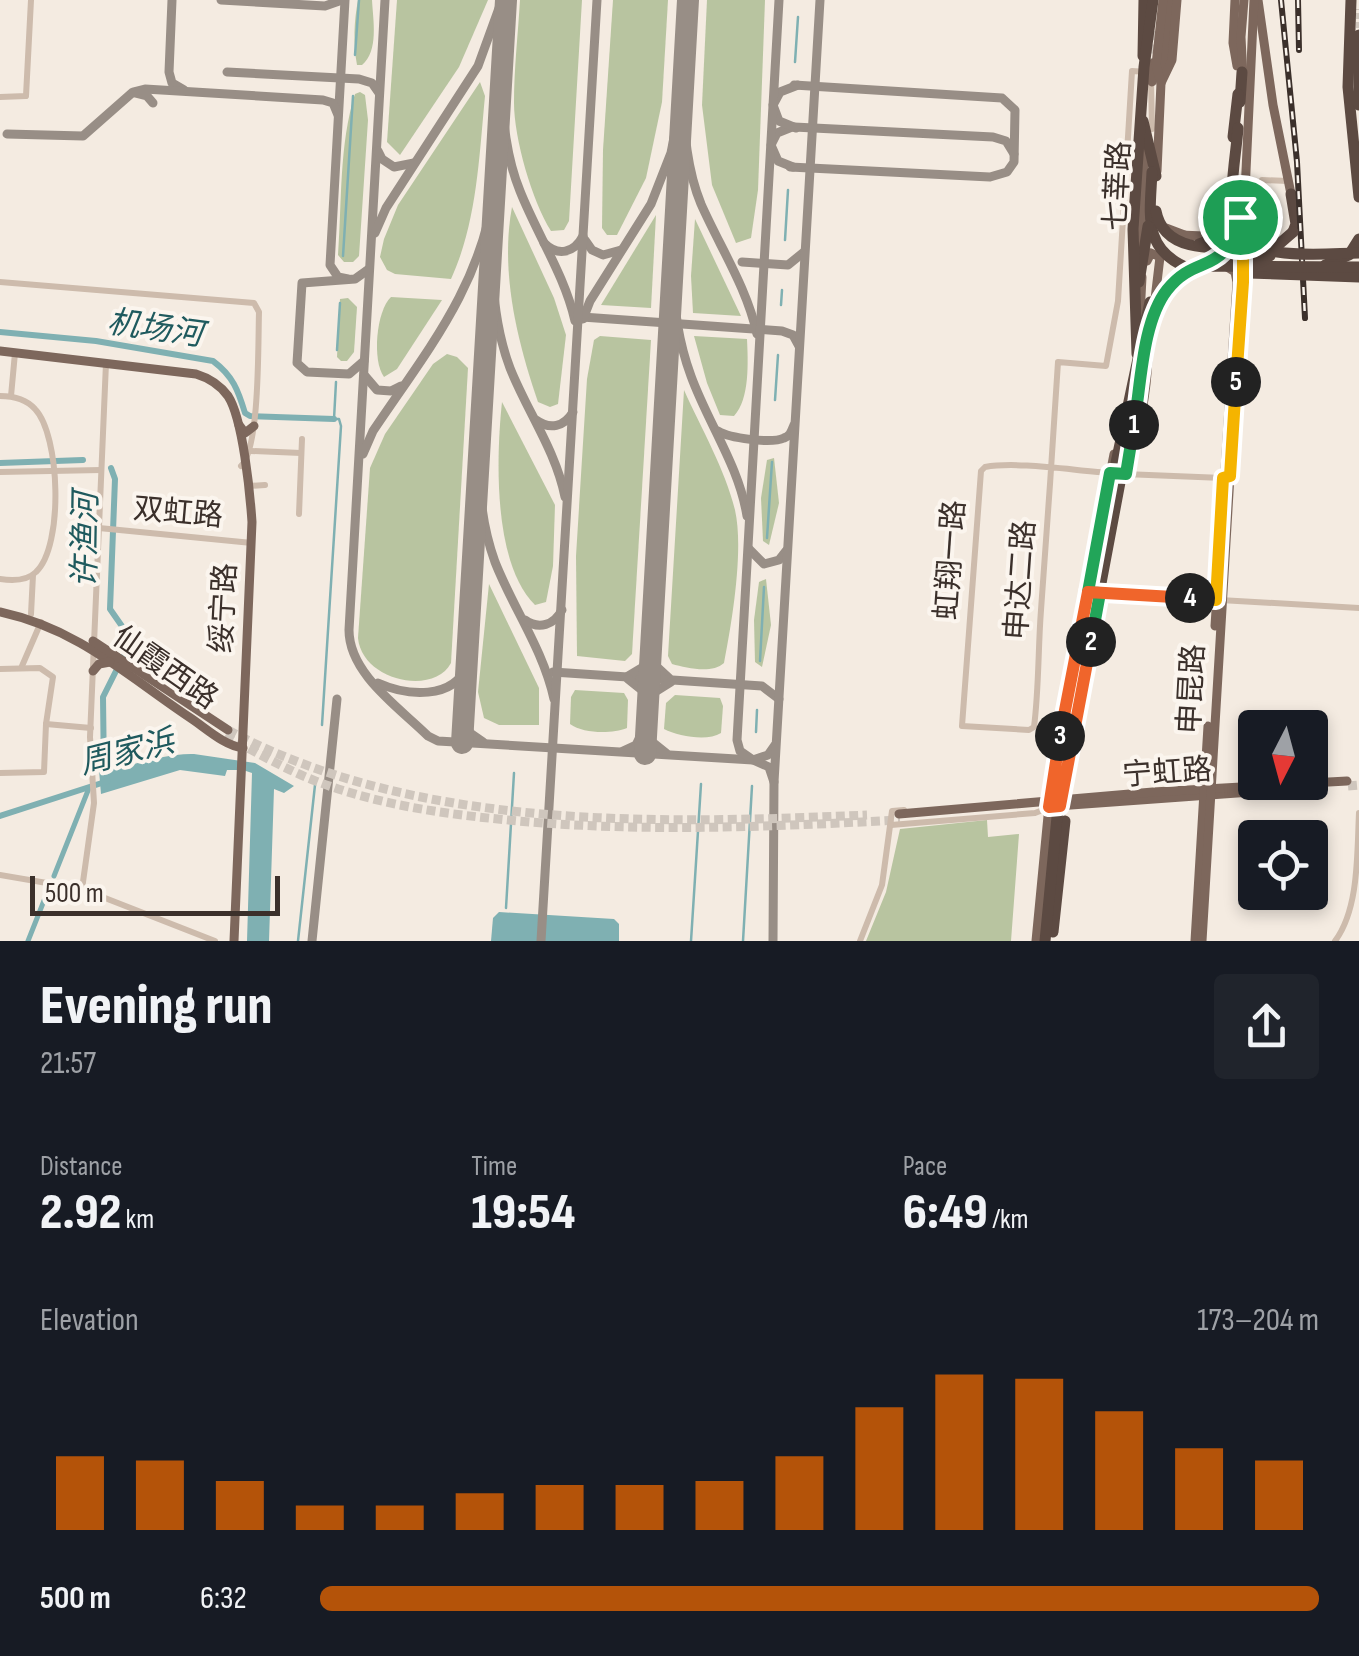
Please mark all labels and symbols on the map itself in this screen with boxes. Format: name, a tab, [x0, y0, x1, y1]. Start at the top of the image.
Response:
street label: 七莘路	[1098, 140, 1138, 232]
pin	[1198, 175, 1283, 260]
water label: 机场河	[105, 303, 211, 356]
pin: 5	[1211, 357, 1261, 407]
pin: 1	[1109, 400, 1159, 450]
water label: 许渔河	[66, 486, 106, 588]
street label: 双虹路	[132, 491, 224, 535]
street label: 虹翔一路	[929, 499, 973, 621]
street label: 申达二路	[999, 519, 1043, 641]
street label: 绥宁路	[204, 562, 244, 654]
pin: 4	[1165, 573, 1215, 623]
pin: 2	[1066, 617, 1116, 667]
street label: 仙霞西路	[106, 619, 224, 717]
street label: 申昆路	[1172, 643, 1212, 735]
north arrow	[1238, 710, 1328, 800]
pin: 3	[1035, 711, 1085, 761]
water label: 周家浜	[76, 722, 181, 784]
street label: 宁虹路	[1121, 752, 1213, 794]
scale bar	[30, 871, 280, 916]

